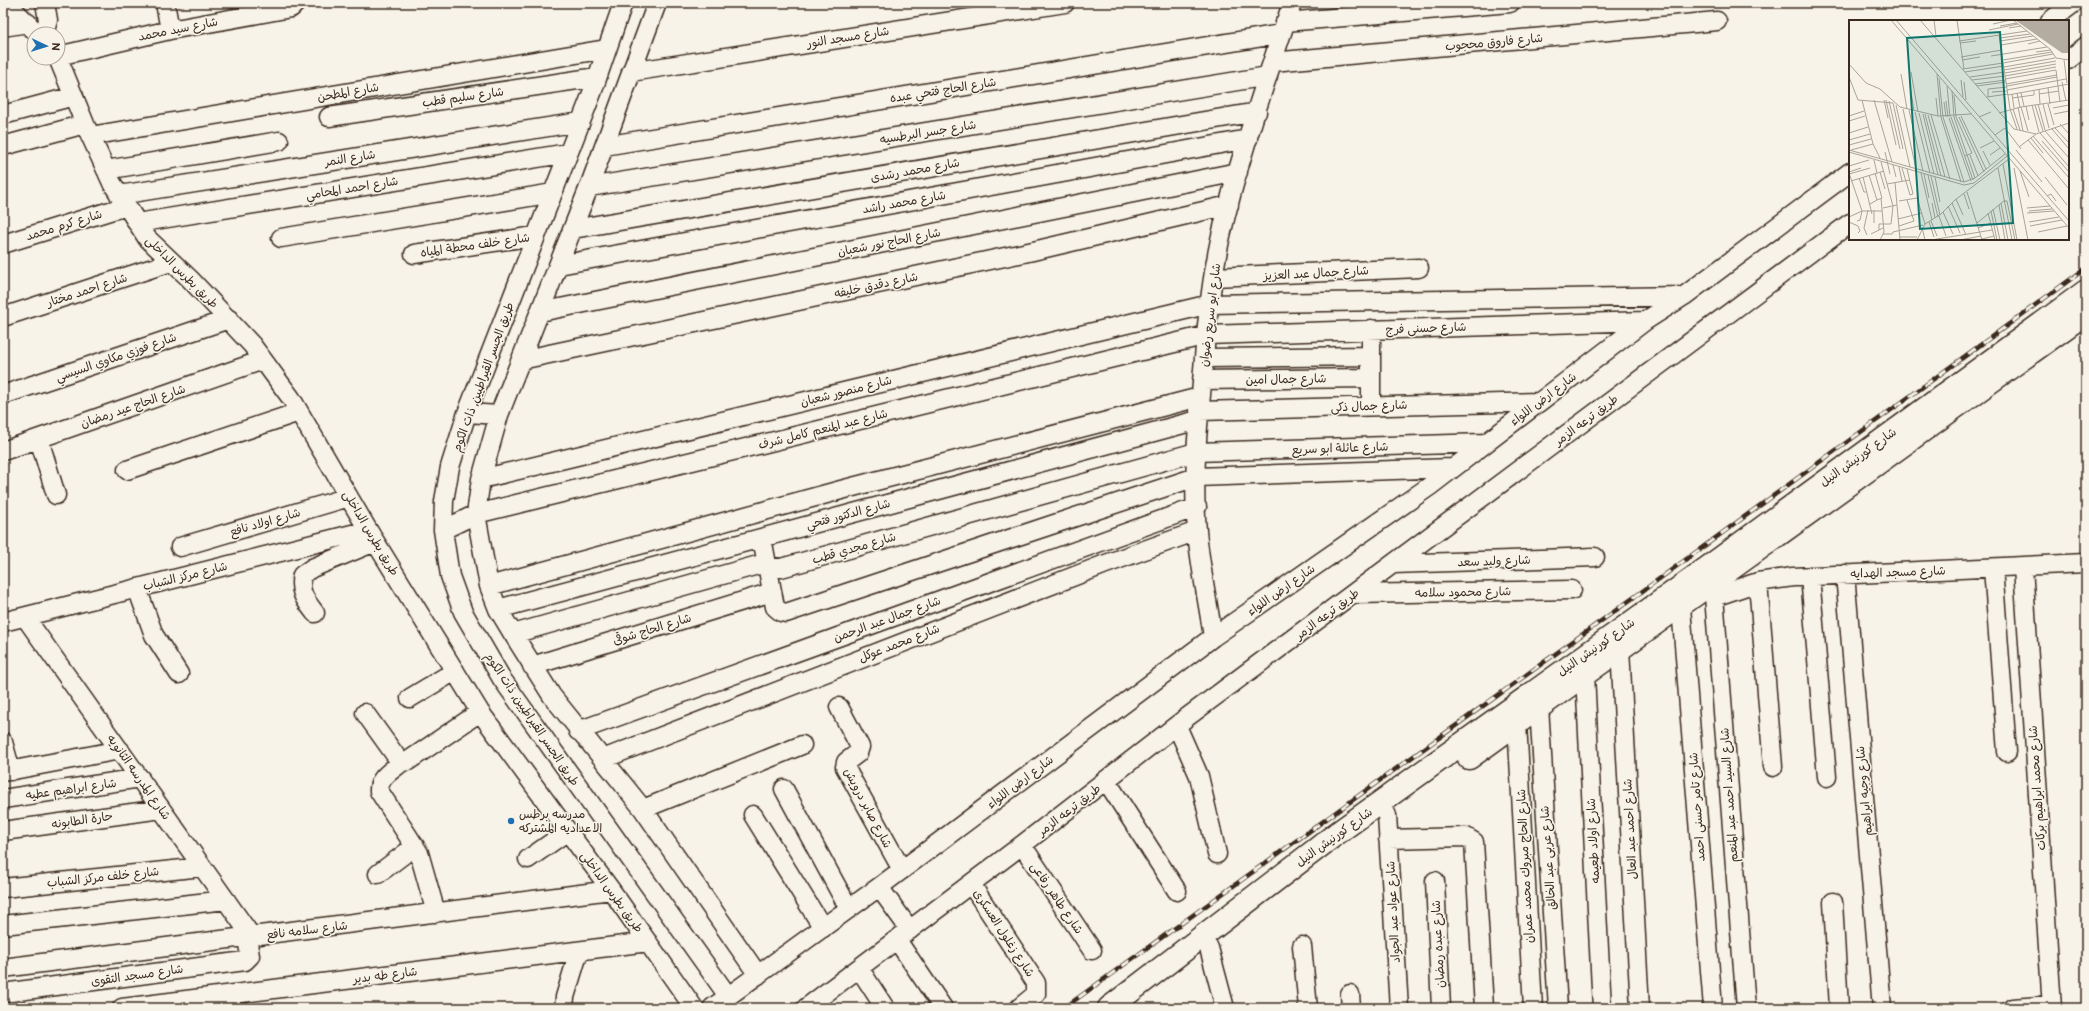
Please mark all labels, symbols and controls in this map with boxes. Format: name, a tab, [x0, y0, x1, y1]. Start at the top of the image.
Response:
street label: شارع سيد محمد	[137, 14, 219, 46]
inset map	[1849, 20, 2069, 240]
street label: شارع مسجد النور	[805, 24, 890, 53]
north arrow	[26, 26, 66, 66]
street label: شارع فاروق محجوب	[1444, 31, 1544, 55]
text: N	[49, 42, 62, 51]
street label: شارع الحاج فتحي عبده	[889, 75, 998, 109]
street label: شارع المطحن	[316, 80, 380, 106]
street label: شارع سليم قطب	[421, 84, 505, 112]
street label: شارع جسر البرطسيه	[879, 117, 977, 149]
street label: شارع النمر	[323, 147, 377, 171]
street label: شارع محمد رشدى	[869, 155, 961, 187]
street label: شارع احمد المحامي	[305, 174, 400, 206]
street label: شارع محمد راشد	[861, 188, 947, 218]
street label: شارع كرم محمد	[24, 207, 104, 245]
street label: شارع الحاج نور شعبان	[836, 225, 942, 261]
street label: شارع خلف محطة المياه	[419, 230, 531, 262]
street label: طريق بطرس الداخلى	[142, 233, 221, 312]
street label: شارع ابو سريع رضوان	[1197, 262, 1225, 368]
street label: شارع جمال عبد العزيز	[1262, 263, 1369, 285]
street label: شارع دقدق خليفه	[833, 269, 920, 303]
street label: شارع احمد مختار	[44, 270, 130, 312]
street label: طريق الجسر القيراطيين, ذات الكوم	[449, 300, 519, 454]
street label: شارع حسنى فرج	[1385, 320, 1467, 338]
street label: شارع فوزي مكاوي السيسي	[54, 330, 180, 388]
street label: شارع ارض اللواء	[1507, 369, 1580, 430]
street label: شارع جمال امين	[1246, 371, 1327, 389]
street label: شارع منصور شعبان	[799, 373, 894, 411]
street label: شارع الحاج عيد رمضان	[79, 381, 188, 432]
street label: طريق ترعه الزمر	[1551, 392, 1621, 450]
street label: شارع جمال ذكى	[1330, 398, 1408, 416]
street label: شارع عبد المنعم كامل شرف	[757, 406, 890, 454]
street label: شارع كورنيش النيل	[1817, 425, 1900, 491]
street label: شارع عائلة ابو سريع	[1291, 439, 1389, 459]
street label: طريق بطرس الداخلى	[339, 488, 402, 579]
street label: شارع الدكتور فتحي	[804, 496, 893, 536]
street label: شارع اولاد نافع	[228, 505, 302, 541]
street label: شارع مجدي قطب	[810, 529, 898, 569]
street label: شارع وليد سعد	[1457, 553, 1531, 571]
street label: شارع مركز الشباب	[141, 559, 229, 595]
street label: شارع ارض اللواء	[1244, 561, 1319, 620]
street label: شارع مسجد الهدايه	[1850, 563, 1946, 583]
street label: شارع محمود سلامه	[1415, 584, 1511, 602]
street label: طريق ترعه الزمر	[1292, 586, 1362, 644]
street label: شارع جمال عبد الرحمن	[832, 593, 943, 647]
street label: شارع الحاج شوقى	[611, 610, 693, 649]
street label: شارع كورنيش النيل	[1555, 615, 1638, 680]
street label: شارع محمد عوكل	[857, 621, 942, 667]
street label: طريق الجسر القيراطيين, ذات الكوم	[480, 650, 582, 790]
street label: شارع محمد ابراهيم بركات	[2026, 725, 2050, 851]
street label: شارع السيد احمد عبد المنعم	[1717, 727, 1743, 863]
street label: شارع المدرسه الثانويه	[103, 732, 174, 823]
street label: شارع وجيه ابراهيم	[1853, 745, 1877, 837]
street label: شارع ارض اللواء	[984, 752, 1057, 813]
street label: شارع تامر حسنى احمد	[1686, 752, 1710, 862]
street label: شارع صابر درويش	[839, 766, 895, 851]
street label: شارع ابراهيم عطيه	[25, 776, 118, 804]
street label: شارع احمد عبد العال	[1620, 778, 1642, 880]
street label: طريق ترعه الزمر	[1034, 781, 1104, 840]
street label: شارع الحاج مبروك محمد عمران	[1514, 788, 1538, 943]
street label: شارع اولاد طعيمه	[1584, 798, 1604, 884]
street label: شارع كورنيش النيل	[1293, 805, 1376, 871]
street label: شارع عربى عبد الخالق	[1537, 805, 1561, 911]
place label: مدرسه برطس الاعداديه المشتركه	[519, 807, 602, 836]
street label: حارة الطابونه	[50, 809, 114, 832]
marker: مدرسه برطس الاعداديه المشتركه	[506, 816, 516, 826]
street label: طريق بطرس الداخلى	[577, 849, 646, 936]
street label: شارع طاهر رفاعى	[1026, 859, 1086, 938]
street label: شارع عواد عبد الجواد	[1383, 860, 1405, 963]
street label: شارع خلف مركز الشباب	[46, 864, 160, 892]
street label: شارع زغلول العسكرى	[969, 887, 1038, 981]
street label: شارع عبده رمضان	[1429, 900, 1449, 988]
street label: شارع سلامه نافع	[266, 918, 349, 944]
street label: شارع مسجد التقوى	[90, 962, 184, 990]
street label: شارع طه بدير	[351, 964, 418, 988]

